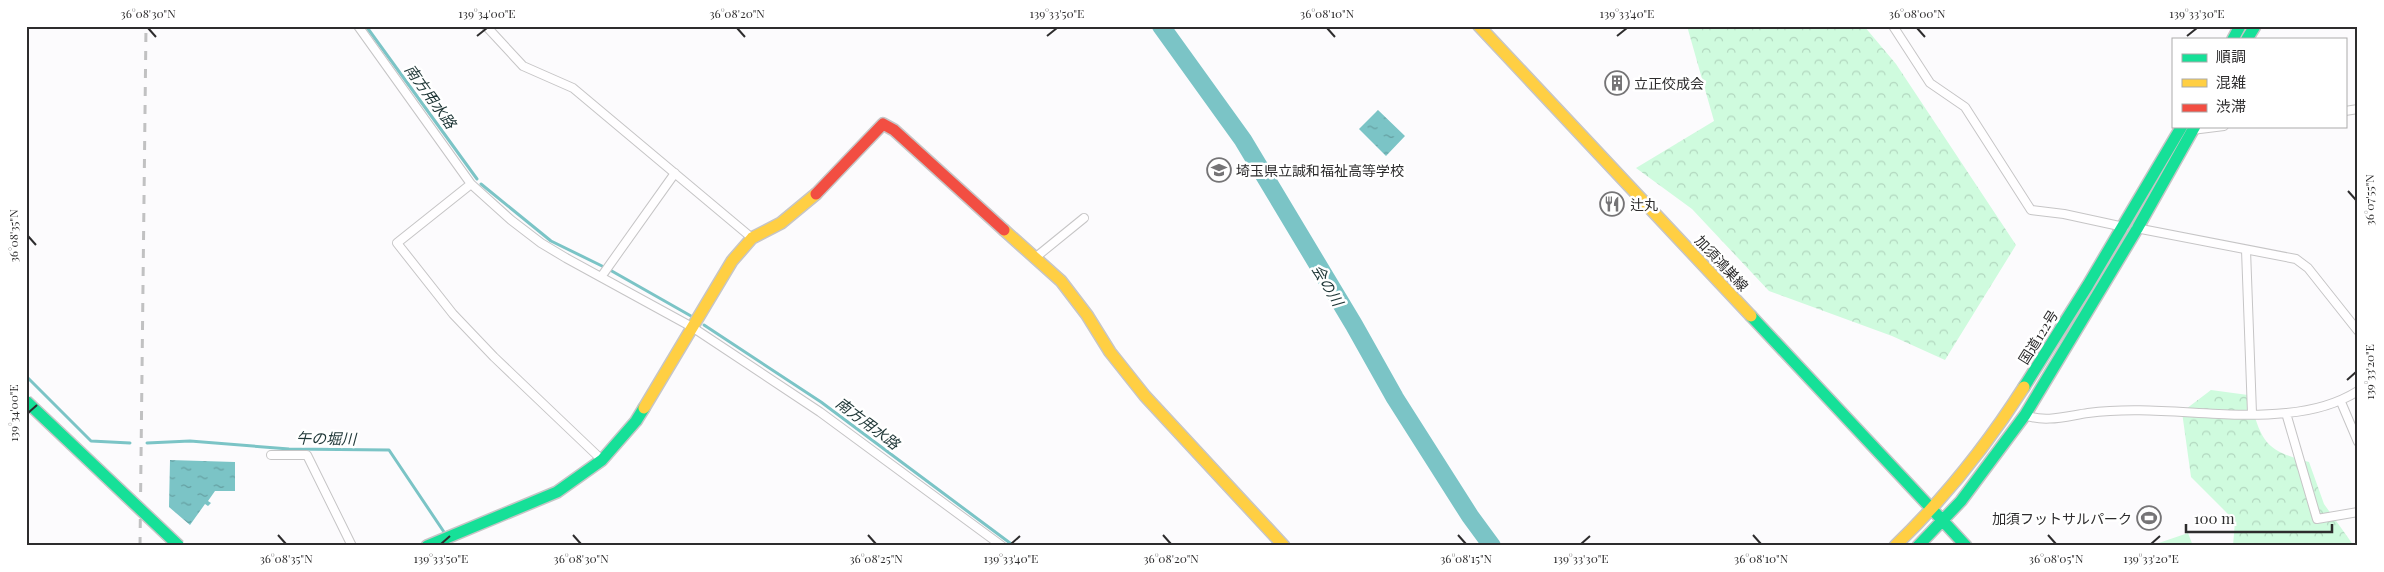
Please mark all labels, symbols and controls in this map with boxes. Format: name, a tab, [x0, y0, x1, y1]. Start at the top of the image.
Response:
text: 36°08'30"N	[120, 5, 176, 21]
text: 139°34'00"E	[458, 5, 516, 21]
text: 36°08'20"N	[709, 5, 765, 21]
text: 139°33'50"E	[1030, 5, 1084, 21]
text: 36°08'10"N	[1300, 5, 1355, 21]
text: 139°33'40"E	[1600, 5, 1654, 21]
text: 36°08'00"N	[1889, 5, 1946, 21]
text: 139°33'30"E	[2169, 5, 2225, 21]
legend	[2172, 38, 2346, 128]
text: 順調	[2216, 46, 2246, 66]
water label: 南方用水路	[401, 60, 462, 134]
building icon: 立正佼成会	[1604, 70, 1630, 96]
text: 混雑	[2216, 72, 2246, 92]
place label: 立正佼成会	[1634, 74, 1704, 93]
text: 渋滞	[2216, 96, 2246, 116]
school or university icon: 埼玉県立誠和福祉高等学校	[1206, 157, 1232, 183]
place label: 埼玉県立誠和福祉高等学校	[1236, 161, 1404, 180]
text: 36°07'55"N	[2361, 174, 2377, 226]
restaurant icon: 辻丸	[1599, 191, 1625, 217]
place label: 辻丸	[1630, 195, 1658, 214]
text: 36°08'35"N	[5, 209, 21, 263]
street label: 加須鴻巣線	[1691, 231, 1753, 295]
water label: 会の川	[1308, 261, 1349, 311]
street label: 国道122号	[2014, 306, 2062, 368]
text: 139°33'20"E	[2361, 344, 2377, 400]
text: 139°34'00"E	[5, 384, 21, 442]
water label: 南方用水路	[832, 392, 906, 455]
water label: 午の堀川	[296, 427, 358, 449]
scale bar	[2186, 502, 2333, 534]
sports icon: 加須フットサルパーク	[2136, 505, 2162, 531]
text: 100 m	[2194, 508, 2235, 528]
place label: 加須フットサルパーク	[1992, 509, 2132, 528]
text: 36°08'35"N	[259, 550, 313, 566]
text: 139°33'50"E	[414, 550, 468, 566]
text: 36°08'30"N	[553, 550, 609, 566]
text: 36°08'25"N	[849, 550, 903, 566]
text: 139°33'40"E	[984, 550, 1038, 566]
text: 36°08'20"N	[1143, 550, 1199, 566]
text: 36°08'15"N	[1440, 550, 1493, 566]
text: 139°33'30"E	[1553, 550, 1609, 566]
text: 36°08'10"N	[1734, 550, 1789, 566]
text: 36°08'05"N	[2029, 550, 2084, 566]
text: 139°33'20"E	[2123, 550, 2179, 566]

